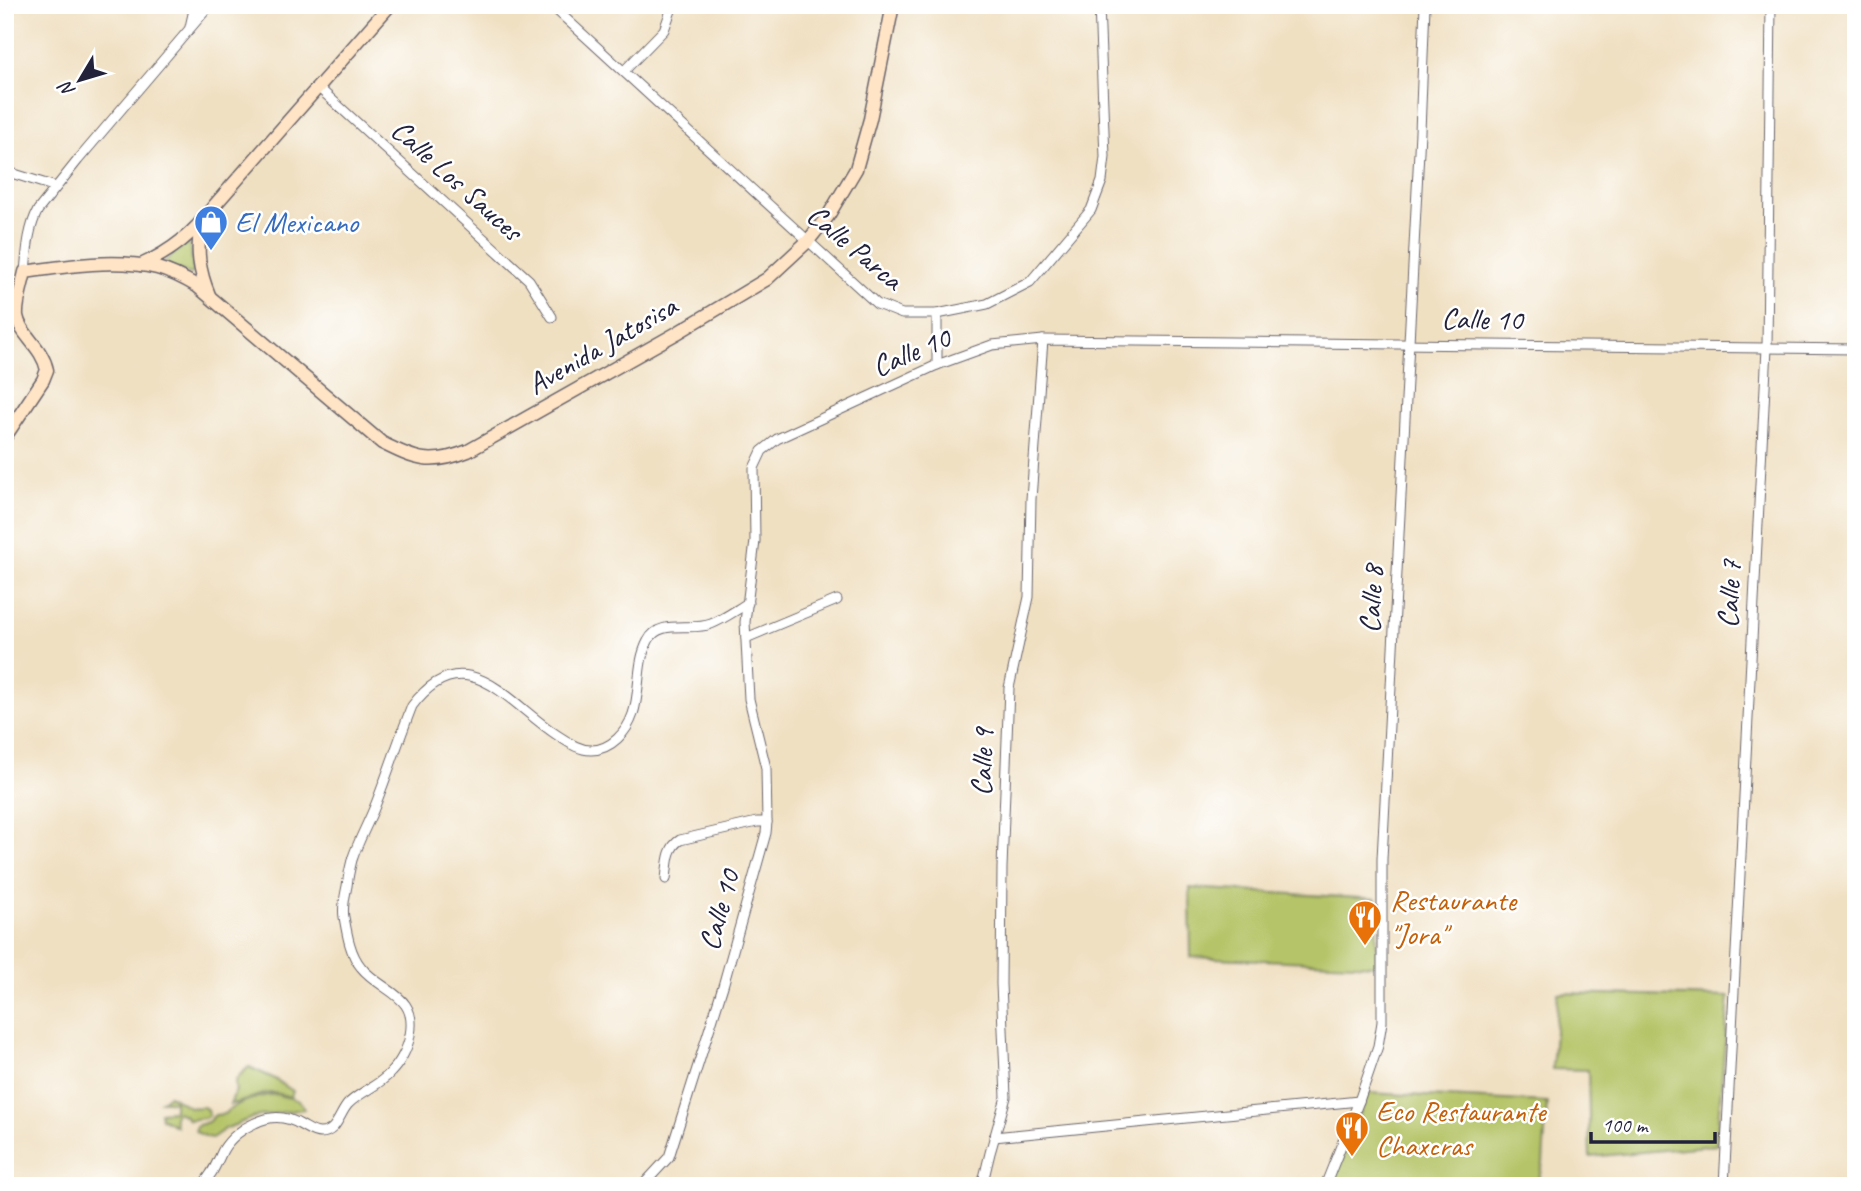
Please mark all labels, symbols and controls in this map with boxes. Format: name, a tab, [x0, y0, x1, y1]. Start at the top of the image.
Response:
north arrow	[46, 46, 116, 116]
text: N	[52, 75, 80, 102]
street label: Calle Los Sauces	[383, 111, 533, 251]
street label: Calle Parca	[799, 196, 912, 299]
shop icon: El Mexicano	[192, 203, 230, 252]
place label: El Mexicano	[235, 203, 359, 241]
street label: Avenida Jatosisa	[520, 286, 685, 403]
street label: Calle 10	[1441, 299, 1526, 339]
street label: Calle 10	[866, 318, 958, 385]
street label: Calle 7	[1708, 558, 1750, 629]
street label: Calle 8	[1350, 562, 1392, 634]
street label: Calle 9	[962, 725, 1002, 797]
street label: Calle 10	[690, 863, 749, 954]
place label: Restaurante "Jora"	[1390, 881, 1518, 953]
restaurant icon: Restaurante "Jora"	[1346, 898, 1384, 947]
place label: Eco Restaurante Chaxcras	[1376, 1092, 1548, 1164]
scale bar	[1591, 1100, 1716, 1144]
restaurant icon: Eco Restaurante Chaxcras	[1333, 1109, 1371, 1158]
text: 100 m	[1602, 1112, 1649, 1138]

